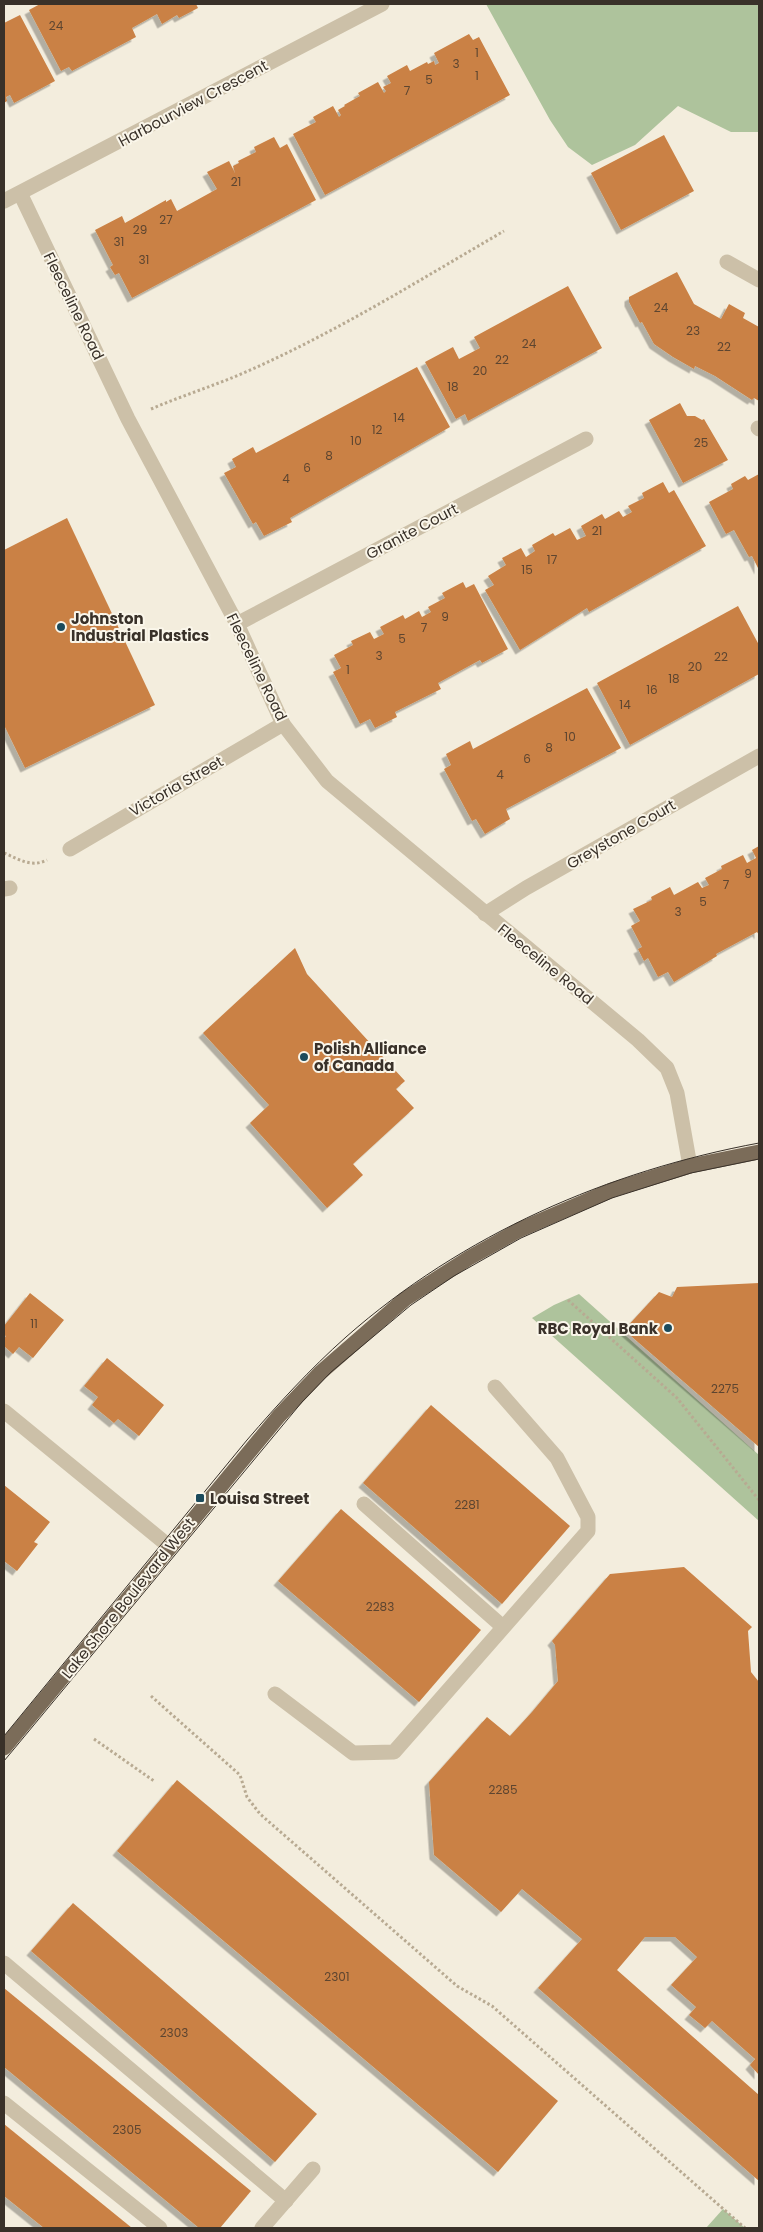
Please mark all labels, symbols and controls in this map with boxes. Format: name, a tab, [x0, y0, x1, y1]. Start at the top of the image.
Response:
house number: 24	[49, 17, 64, 34]
house number: 1	[475, 44, 479, 61]
street label: Harbourview Crescent	[115, 55, 271, 151]
house number: 3	[452, 55, 460, 72]
house number: 1	[475, 67, 479, 84]
house number: 5	[425, 71, 433, 88]
house number: 7	[404, 82, 411, 99]
house number: 21	[231, 173, 241, 190]
house number: 27	[159, 211, 173, 228]
house number: 29	[133, 221, 147, 238]
house number: 31	[114, 233, 124, 250]
street label: Fleeceline Road	[39, 249, 109, 363]
house number: 31	[139, 251, 149, 268]
house number: 24	[654, 299, 669, 316]
house number: 23	[686, 322, 700, 339]
house number: 24	[522, 335, 537, 352]
house number: 22	[717, 338, 731, 355]
house number: 22	[495, 351, 509, 368]
house number: 20	[473, 362, 487, 379]
house number: 18	[447, 378, 459, 395]
house number: 14	[393, 409, 405, 426]
house number: 12	[372, 421, 382, 438]
house number: 10	[350, 432, 362, 449]
house number: 25	[694, 434, 708, 451]
house number: 8	[325, 447, 333, 464]
house number: 6	[303, 459, 311, 476]
house number: 4	[282, 470, 290, 487]
street label: Granite Court	[362, 498, 462, 564]
house number: 21	[592, 522, 602, 539]
house number: 17	[547, 551, 558, 568]
house number: 15	[521, 561, 533, 578]
place label: Johnston Industrial Plastics	[71, 608, 209, 646]
house number: 9	[441, 608, 449, 625]
street label: Fleeceline Road	[222, 610, 292, 724]
house number: 7	[421, 619, 428, 636]
marker: Johnston Industrial Plastics	[55, 621, 67, 633]
house number: 5	[398, 630, 406, 647]
house number: 3	[375, 647, 383, 664]
house number: 22	[714, 648, 728, 665]
house number: 20	[688, 658, 702, 675]
house number: 1	[346, 661, 350, 678]
house number: 18	[668, 670, 680, 687]
house number: 16	[646, 681, 658, 698]
house number: 14	[619, 696, 631, 713]
house number: 10	[564, 728, 576, 745]
house number: 8	[545, 739, 553, 756]
house number: 6	[523, 750, 531, 767]
street label: Victoria Street	[125, 751, 227, 821]
house number: 4	[496, 766, 504, 783]
street label: Greystone Court	[563, 794, 679, 874]
house number: 9	[744, 865, 752, 882]
house number: 7	[723, 876, 730, 893]
house number: 5	[699, 893, 707, 910]
house number: 3	[674, 903, 682, 920]
street label: Fleeceline Road	[494, 919, 598, 1009]
place label: Polish Alliance of Canada	[314, 1038, 426, 1076]
marker: Polish Alliance of Canada	[298, 1051, 310, 1063]
house number: 11	[30, 1315, 38, 1332]
place label: RBC Royal Bank	[538, 1318, 659, 1339]
marker: RBC Royal Bank	[662, 1322, 674, 1334]
house number: 2275	[711, 1380, 739, 1397]
place label: Louisa Street	[210, 1488, 309, 1509]
marker: Louisa Street	[194, 1492, 206, 1504]
house number: 2281	[454, 1496, 480, 1513]
street label: Lake Shore Boulevard West	[56, 1513, 200, 1683]
house number: 2283	[366, 1598, 394, 1615]
house number: 2285	[489, 1781, 517, 1798]
house number: 2301	[324, 1968, 350, 1985]
house number: 2303	[160, 2024, 188, 2041]
house number: 2305	[112, 2121, 142, 2138]

